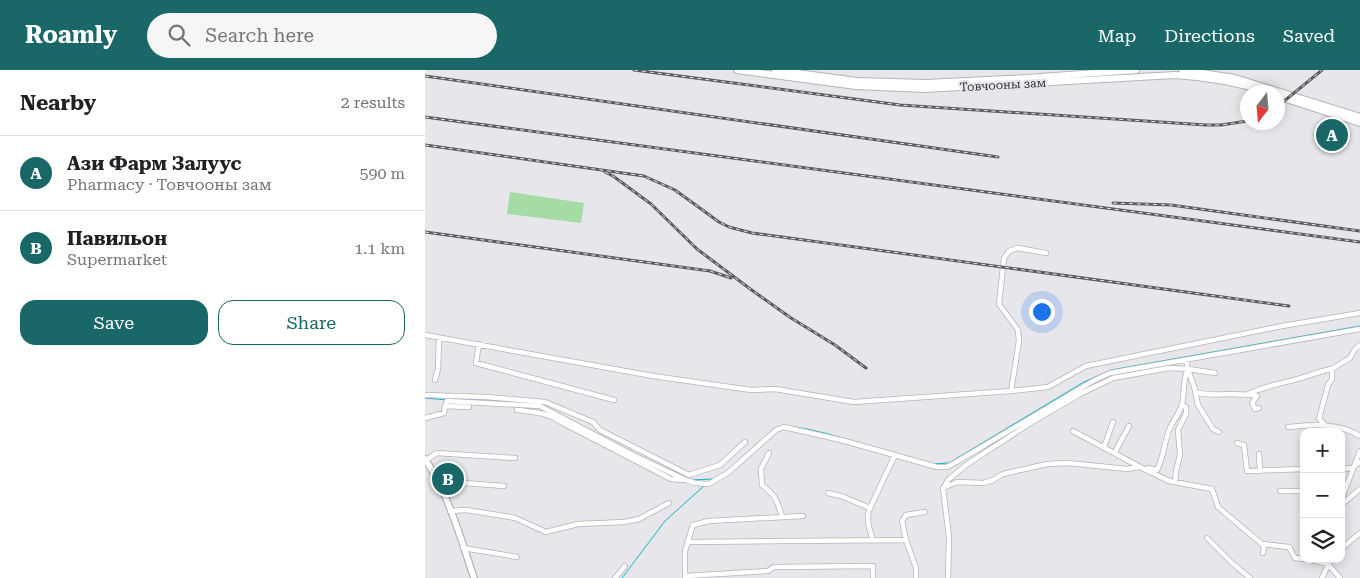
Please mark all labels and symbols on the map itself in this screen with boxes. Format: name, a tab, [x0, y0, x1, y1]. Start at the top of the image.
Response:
street label: Товчооны зам	[959, 76, 1047, 94]
north arrow	[1240, 85, 1285, 130]
pin: A	[1316, 116, 1348, 154]
your location	[1029, 299, 1055, 325]
pin: B	[432, 460, 464, 498]

